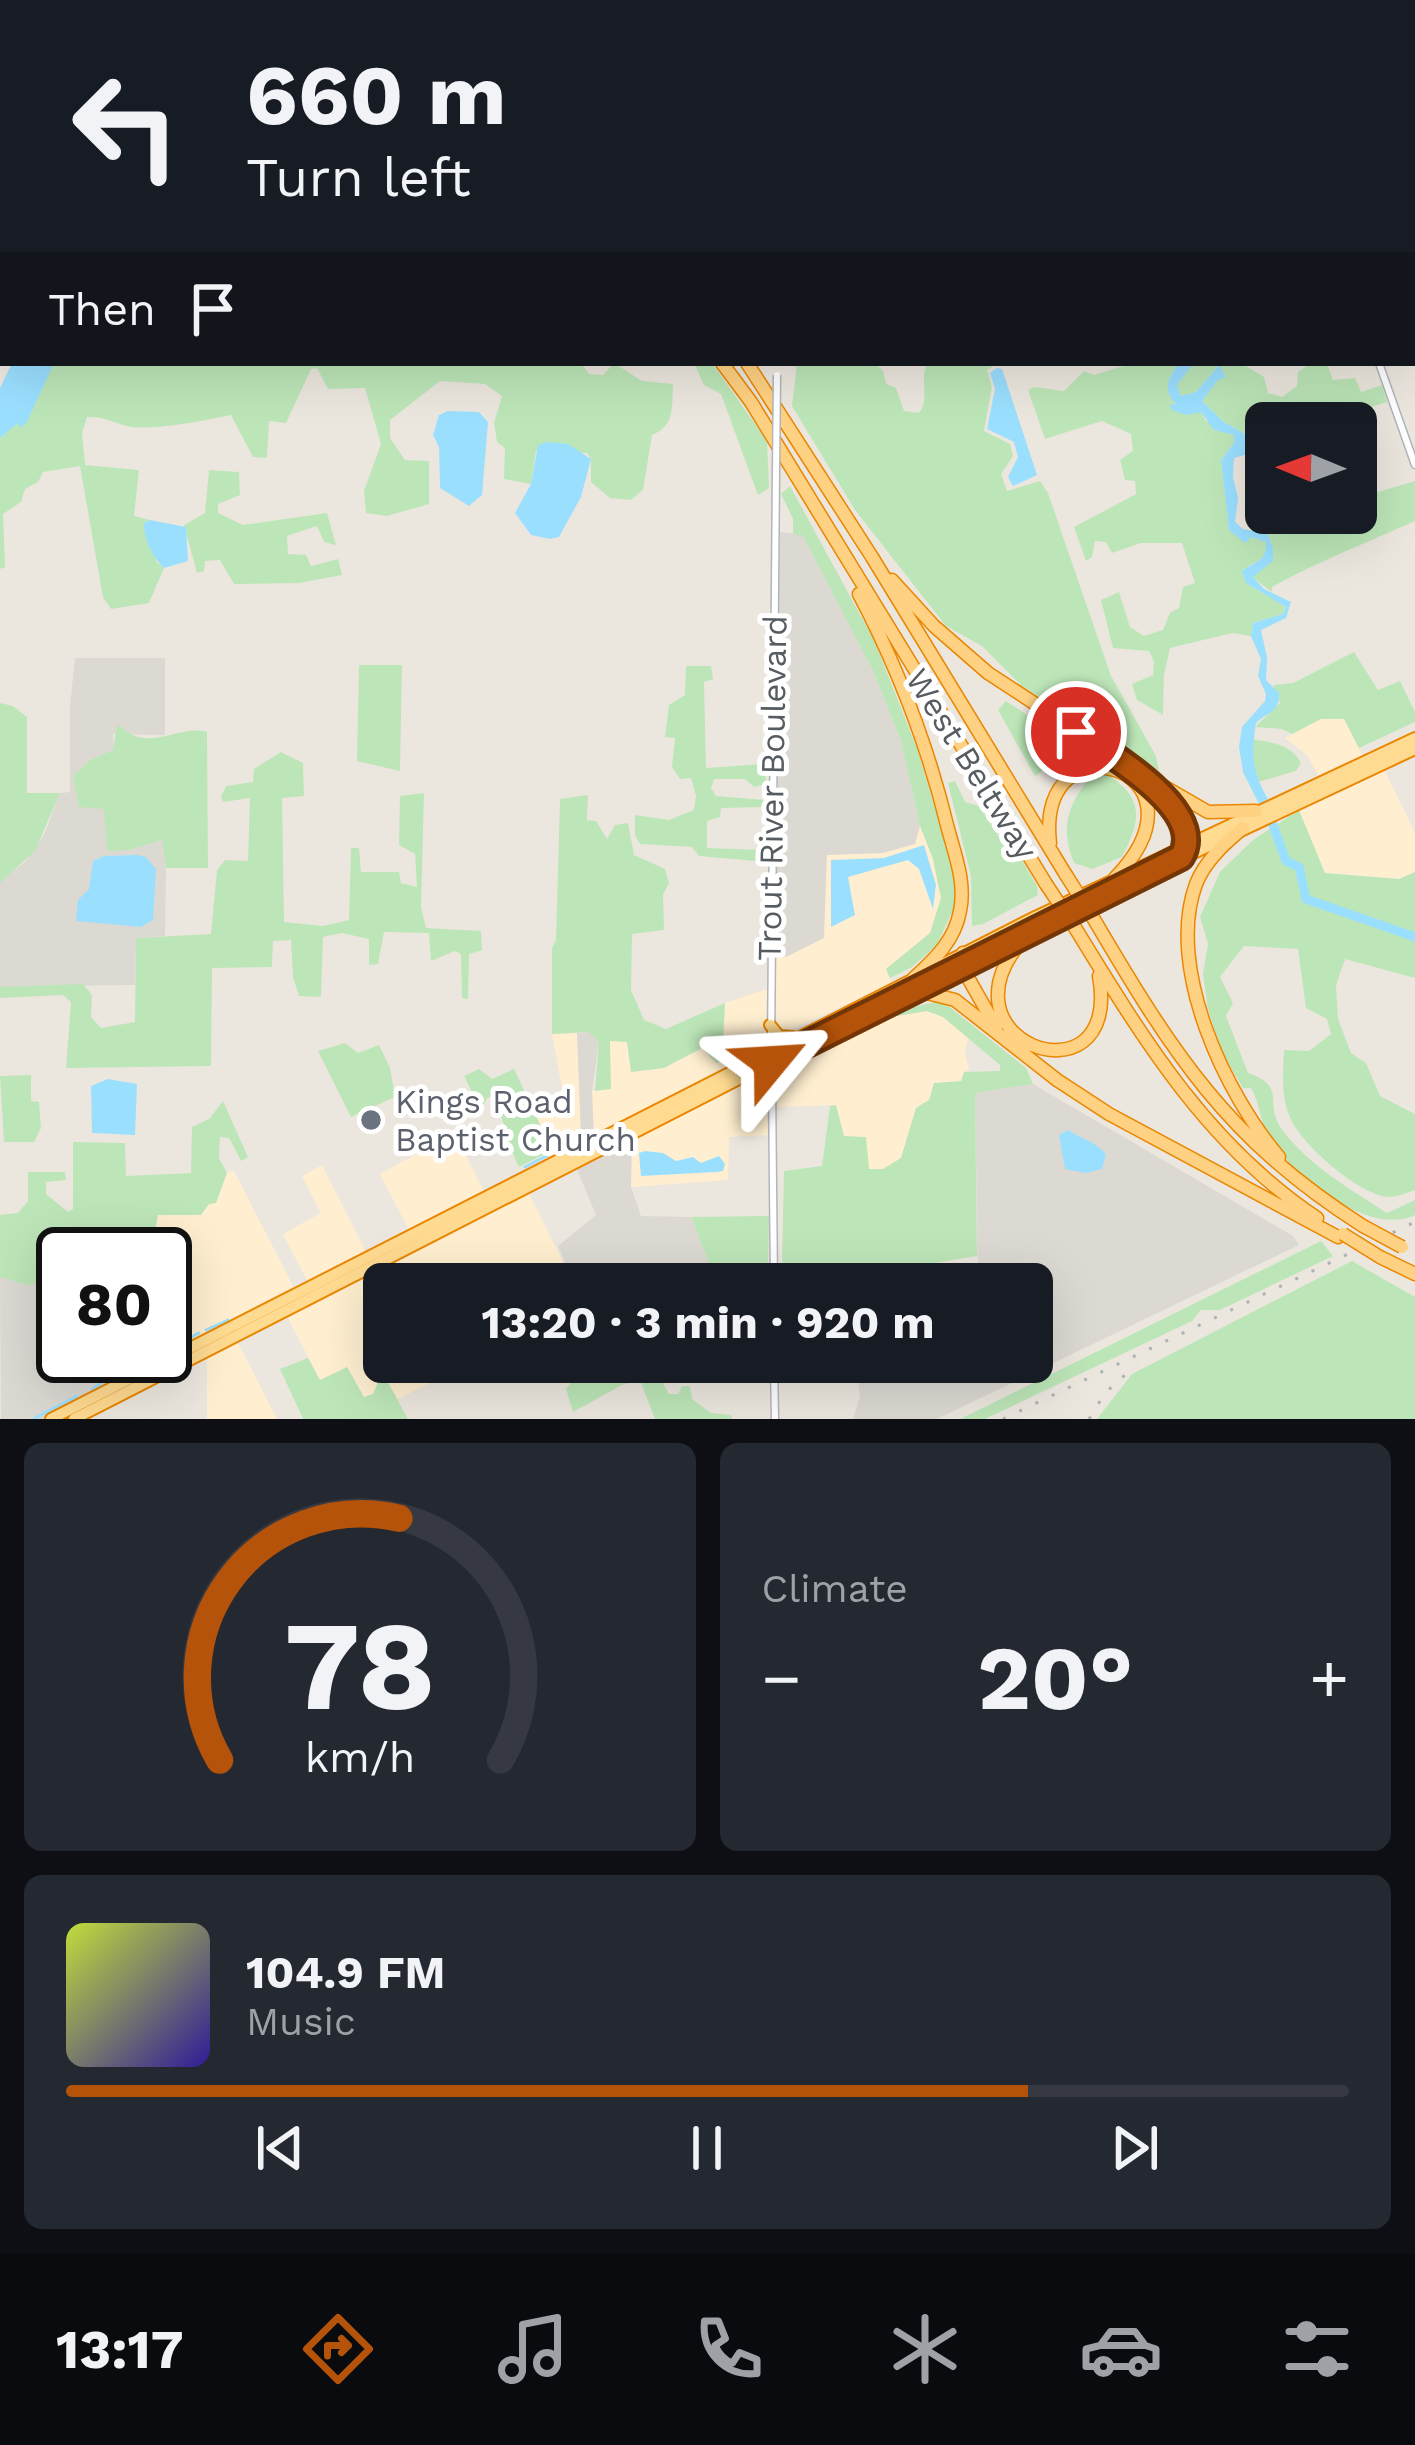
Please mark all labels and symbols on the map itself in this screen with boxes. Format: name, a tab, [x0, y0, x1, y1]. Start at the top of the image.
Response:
north arrow	[1245, 402, 1377, 534]
street label: Trout River Boulevard	[749, 615, 795, 961]
street label: West Beltway	[898, 661, 1046, 867]
pin	[1025, 681, 1127, 783]
position arrow	[708, 999, 834, 1125]
place label: Kings Road Baptist Church	[395, 1082, 636, 1159]
marker: Kings Road Baptist Church	[358, 1107, 384, 1133]
speed limit sign: 80	[36, 1227, 192, 1383]

